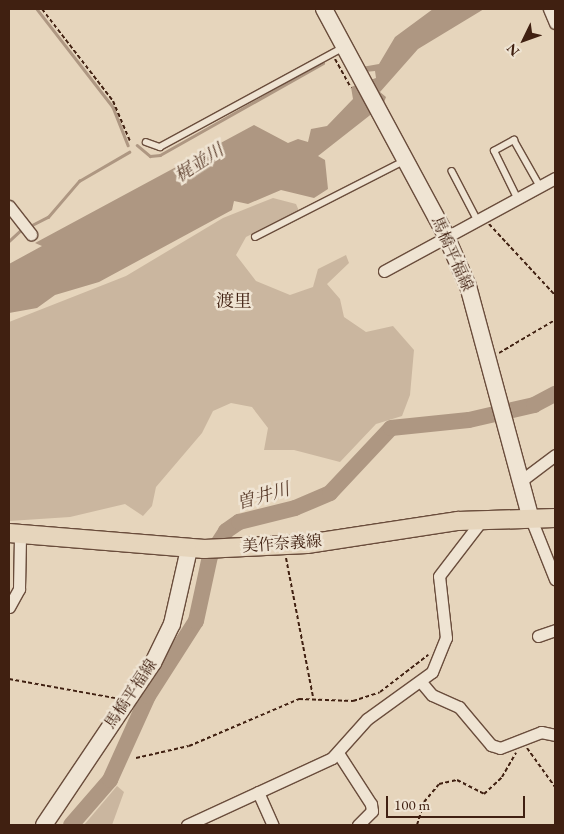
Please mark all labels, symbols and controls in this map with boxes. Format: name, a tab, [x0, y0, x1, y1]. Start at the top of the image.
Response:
north arrow	[499, 15, 549, 65]
text: N	[502, 40, 523, 60]
water label: 梶並川	[170, 139, 228, 187]
street label: 馬橋平福線	[427, 214, 477, 294]
district label: 渡里	[216, 290, 252, 312]
water label: 曽井川	[234, 478, 292, 514]
street label: 美作奈義線	[241, 532, 323, 556]
street label: 馬橋平福線	[101, 655, 161, 733]
scale bar	[389, 786, 528, 818]
text: 100 m	[394, 795, 430, 814]

